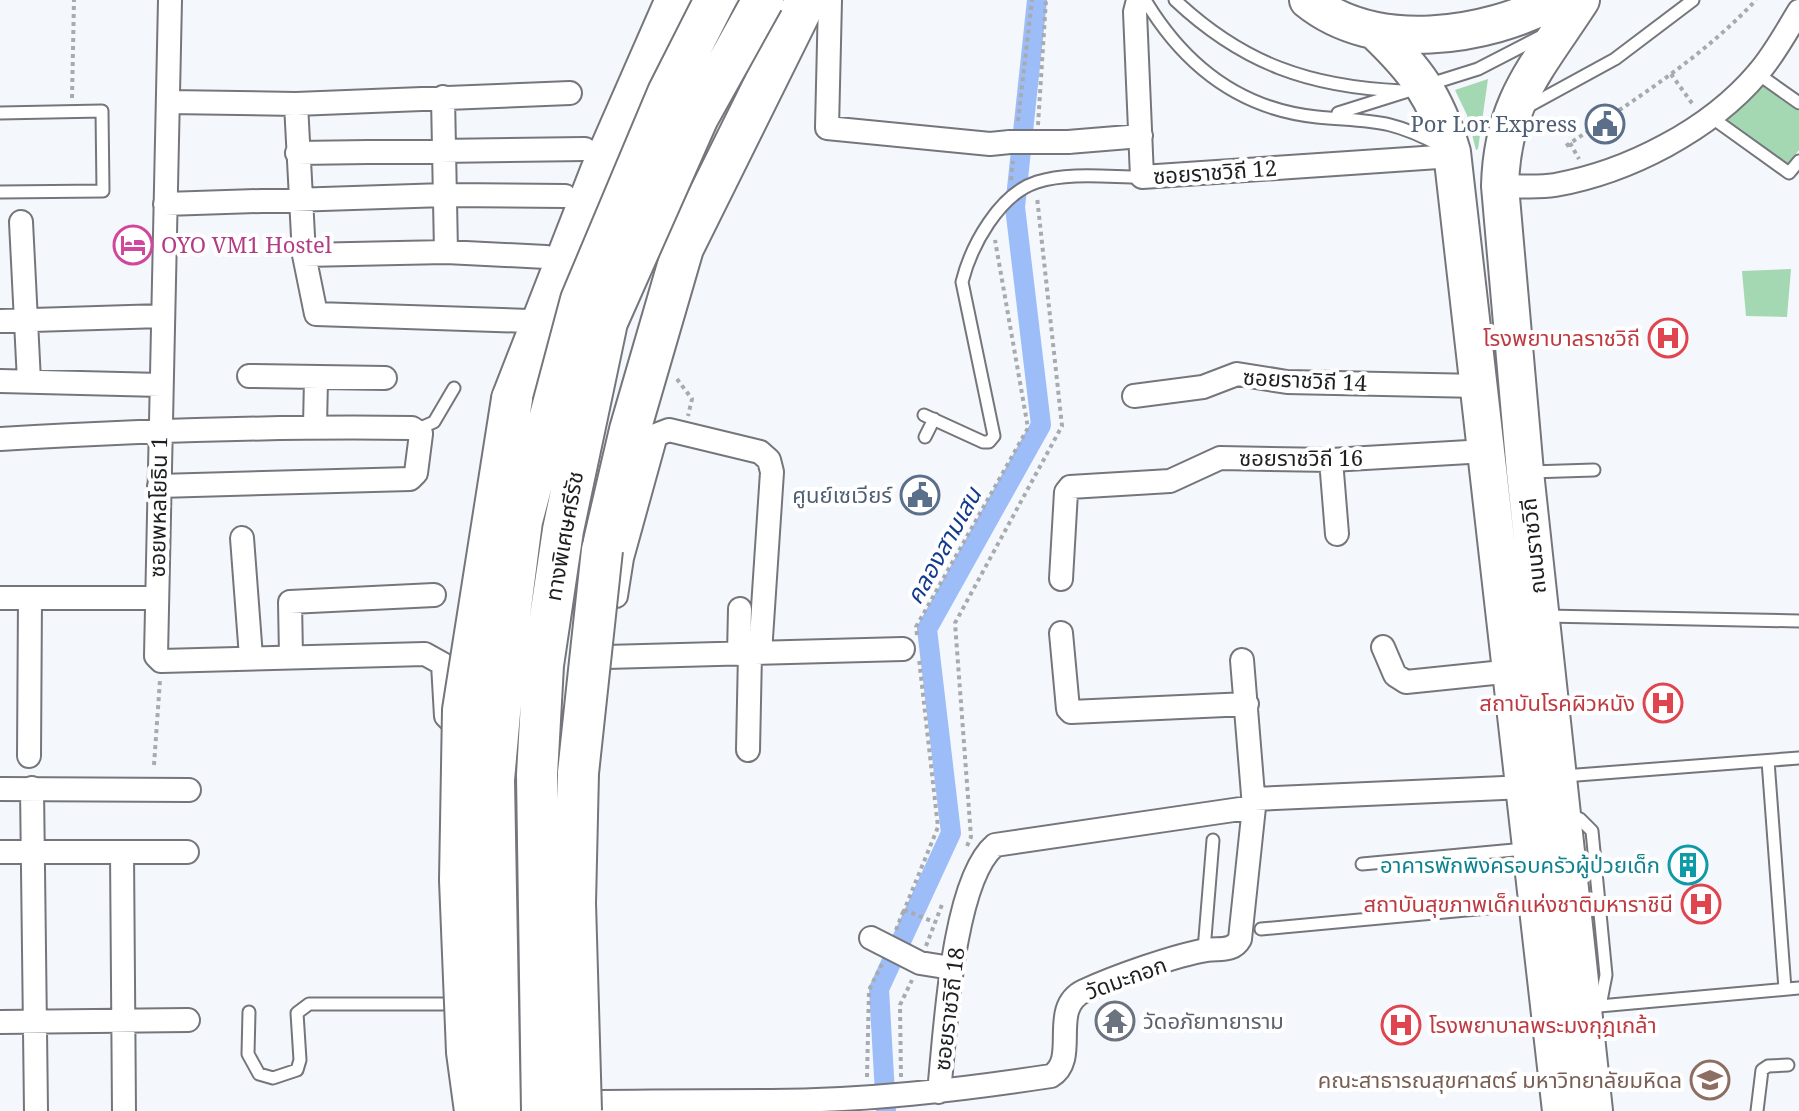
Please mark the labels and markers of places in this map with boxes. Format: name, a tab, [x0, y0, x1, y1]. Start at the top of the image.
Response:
public building icon: Por Lor Express	[1584, 103, 1626, 145]
place label: Por Lor Express	[1411, 108, 1577, 138]
hotel icon: OYO VM1 Hostel	[112, 224, 154, 266]
place label: OYO VM1 Hostel	[161, 229, 332, 259]
hospital icon: โรงพยาบาลราชวิถี	[1647, 317, 1689, 359]
place label: โรงพยาบาลราชวิถี	[1483, 322, 1640, 352]
public building icon: ศูนย์เซเวียร์	[899, 474, 941, 516]
place label: ศูนย์เซเวียร์	[792, 479, 893, 509]
hospital icon: สถาบันโรคผิวหนัง	[1642, 682, 1684, 724]
place label: สถาบันโรคผิวหนัง	[1479, 687, 1635, 717]
building icon: อาคารพักพิงครอบครัวผู้ป่วยเด็ก	[1667, 844, 1709, 886]
place label: อาคารพักพิงครอบครัวผู้ป่วยเด็ก	[1380, 849, 1660, 879]
hospital icon: สถาบันสุขภาพเด็กแห่งชาติมหาราชินี	[1680, 883, 1722, 925]
place label: สถาบันสุขภาพเด็กแห่งชาติมหาราชินี	[1363, 888, 1673, 918]
temple icon: วัดอภัยทายาราม	[1094, 1000, 1136, 1042]
hospital icon: โรงพยาบาลพระมงกุฎเกล้า	[1380, 1004, 1422, 1046]
place label: วัดอภัยทายาราม	[1143, 1005, 1284, 1035]
place label: โรงพยาบาลพระมงกุฎเกล้า	[1429, 1009, 1657, 1039]
school or university icon: คณะสาธารณสุขศาสตร์ มหาวิทยาลัยมหิดล	[1689, 1059, 1731, 1101]
place label: คณะสาธารณสุขศาสตร์ มหาวิทยาลัยมหิดล	[1318, 1064, 1682, 1094]

